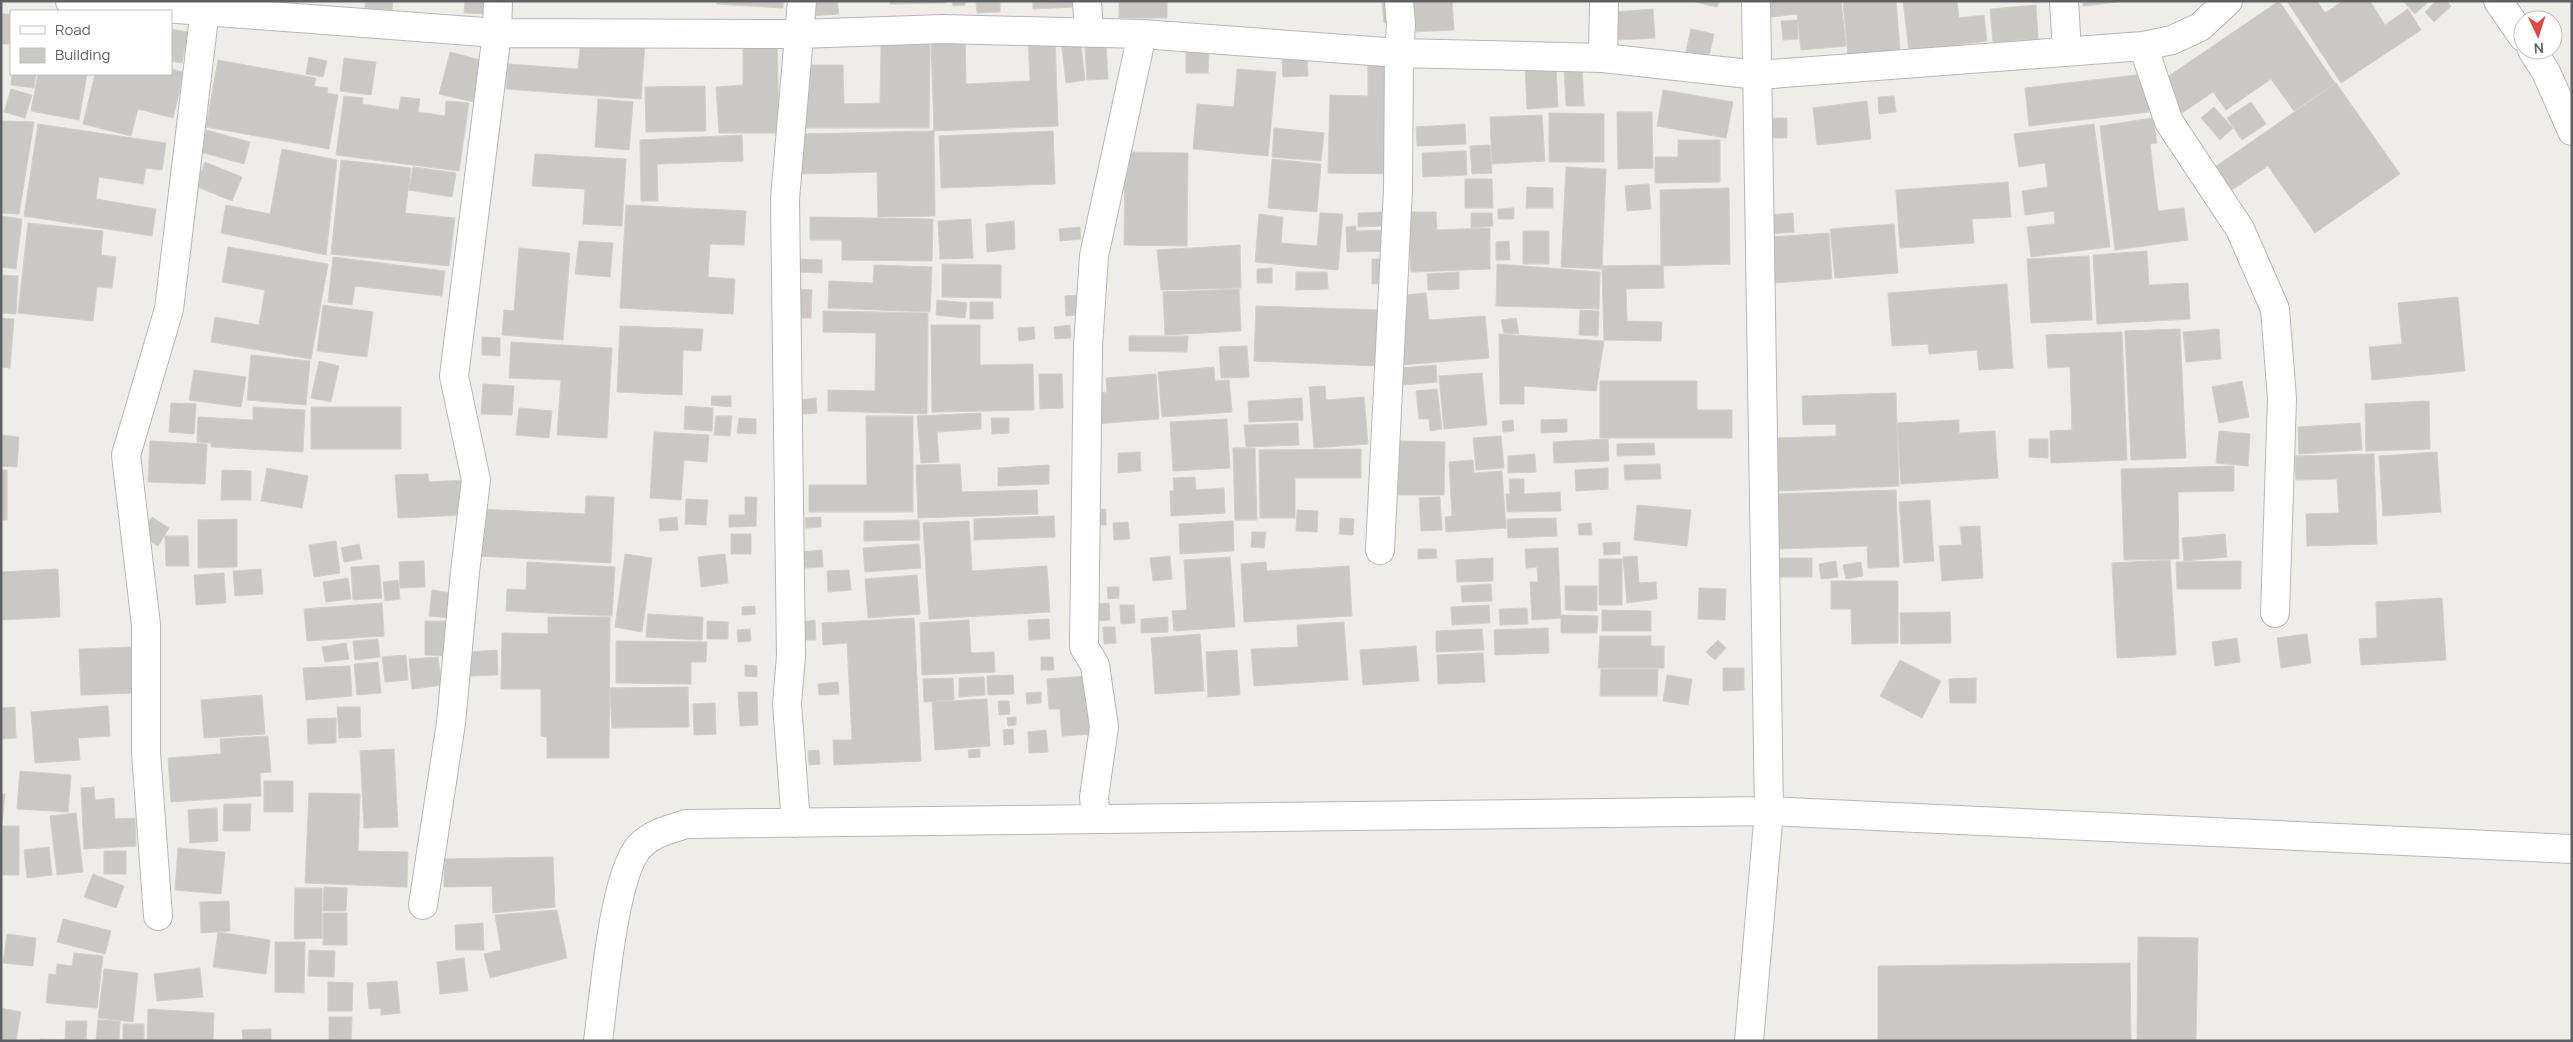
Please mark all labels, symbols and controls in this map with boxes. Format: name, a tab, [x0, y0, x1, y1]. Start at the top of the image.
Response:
legend	[10, 10, 172, 75]
north arrow	[2513, 10, 2563, 60]
text: Road	[55, 19, 91, 40]
text: N	[2533, 39, 2545, 58]
text: Building	[55, 44, 110, 65]

